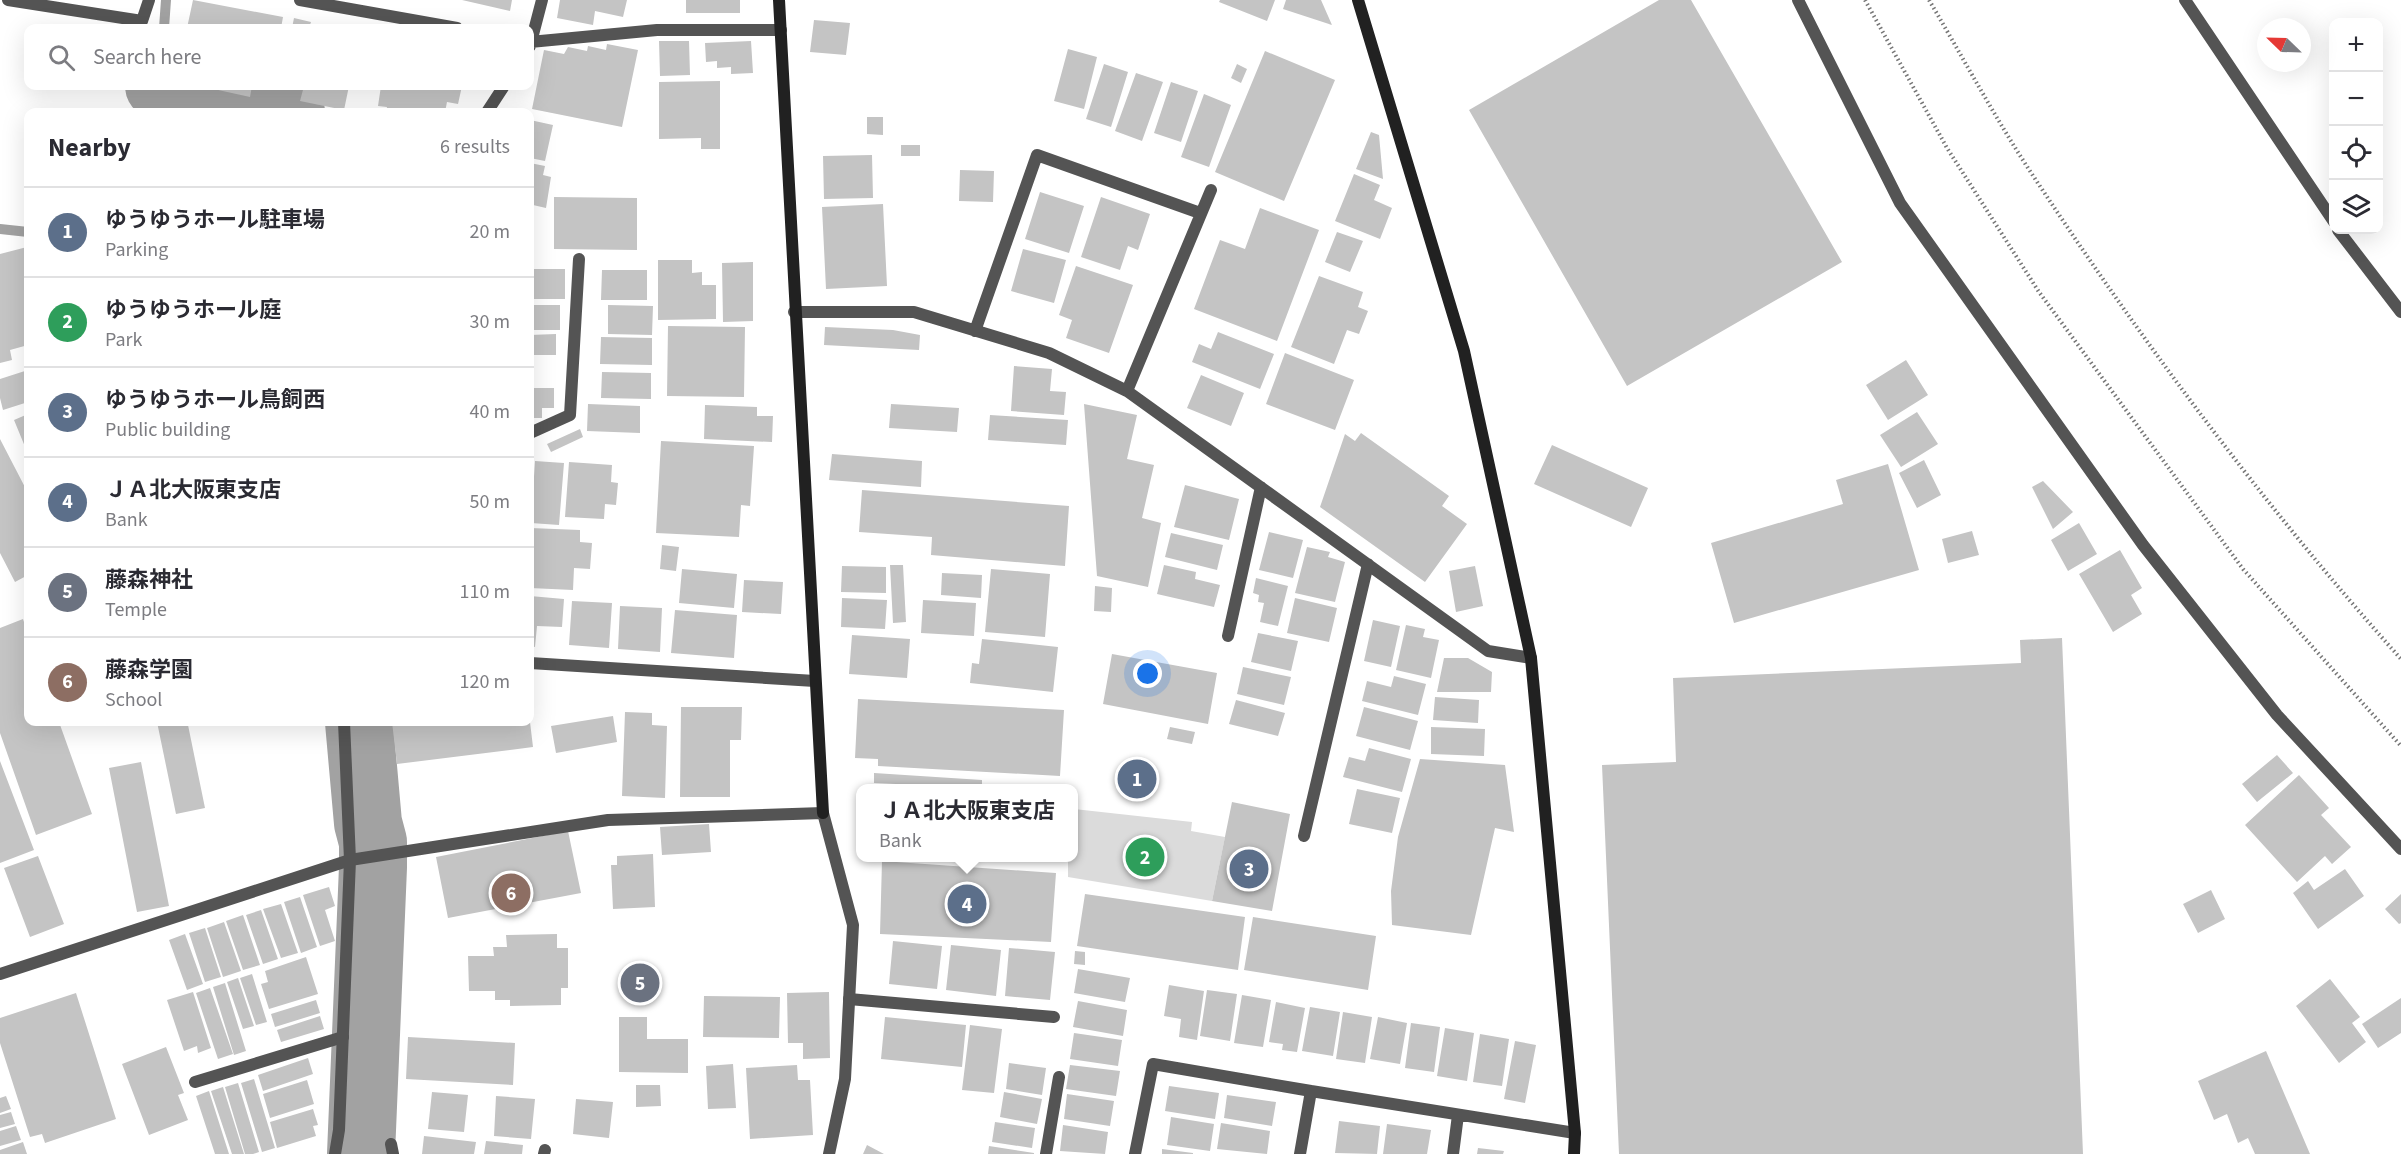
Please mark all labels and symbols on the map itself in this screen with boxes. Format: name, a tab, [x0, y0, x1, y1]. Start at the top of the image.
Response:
north arrow	[2257, 18, 2311, 72]
your location	[1133, 659, 1162, 688]
pin: 1	[1118, 756, 1156, 802]
pin: 2	[1126, 834, 1164, 880]
pin: 3	[1230, 846, 1268, 892]
pin: 6	[492, 870, 530, 916]
pin: 4	[948, 882, 986, 926]
pin: 5	[620, 960, 660, 1006]

